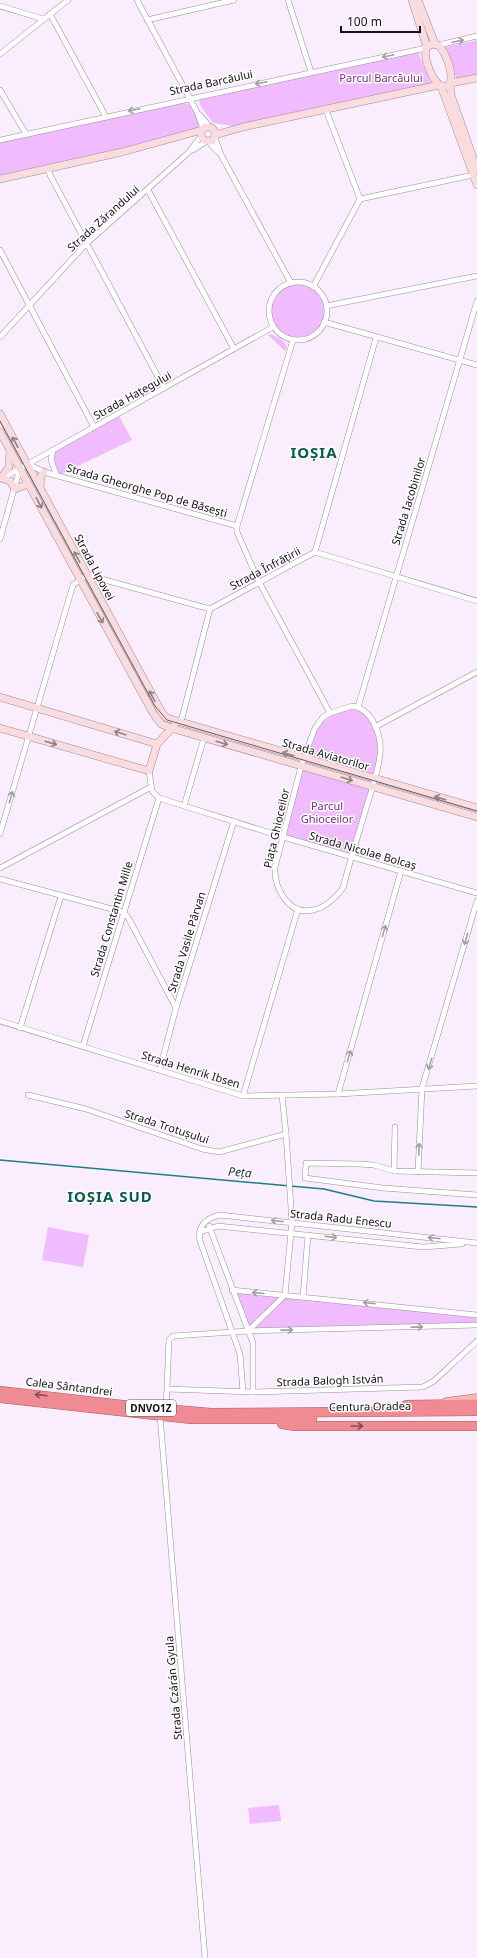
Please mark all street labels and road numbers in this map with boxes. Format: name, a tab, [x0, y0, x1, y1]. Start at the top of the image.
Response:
street label: Strada Barcăului	[168, 66, 254, 98]
street label: Strada Zărandului	[64, 182, 142, 254]
street label: Strada Hațegului	[90, 367, 174, 423]
street label: Strada Iacobinilor	[387, 455, 429, 547]
street label: Strada Gheorghe Pop de Băsești	[65, 460, 229, 520]
street label: Strada Lipovei	[71, 531, 119, 603]
street label: Strada Înfrățirii	[227, 543, 303, 593]
street label: Strada Aviatorilor	[281, 734, 372, 774]
street label: Piața Ghioceilor	[260, 786, 293, 869]
street label: Strada Nicolae Bolcaș	[308, 828, 418, 872]
street label: Strada Constantin Mille	[86, 859, 136, 979]
street label: Strada Vasile Pârvan	[164, 890, 208, 994]
street label: Strada Henrik Ibsen	[140, 1047, 242, 1091]
street label: Strada Trotușului	[123, 1105, 211, 1147]
street label: Strada Radu Enescu	[289, 1205, 393, 1231]
street label: Strada Balogh István	[276, 1371, 384, 1389]
street label: Calea Sântandrei	[25, 1373, 113, 1399]
street label: Centura Oradea	[329, 1398, 411, 1414]
road number: DNVO1Z	[126, 1400, 176, 1416]
street label: Strada Czárán Gyula	[161, 1635, 185, 1741]

